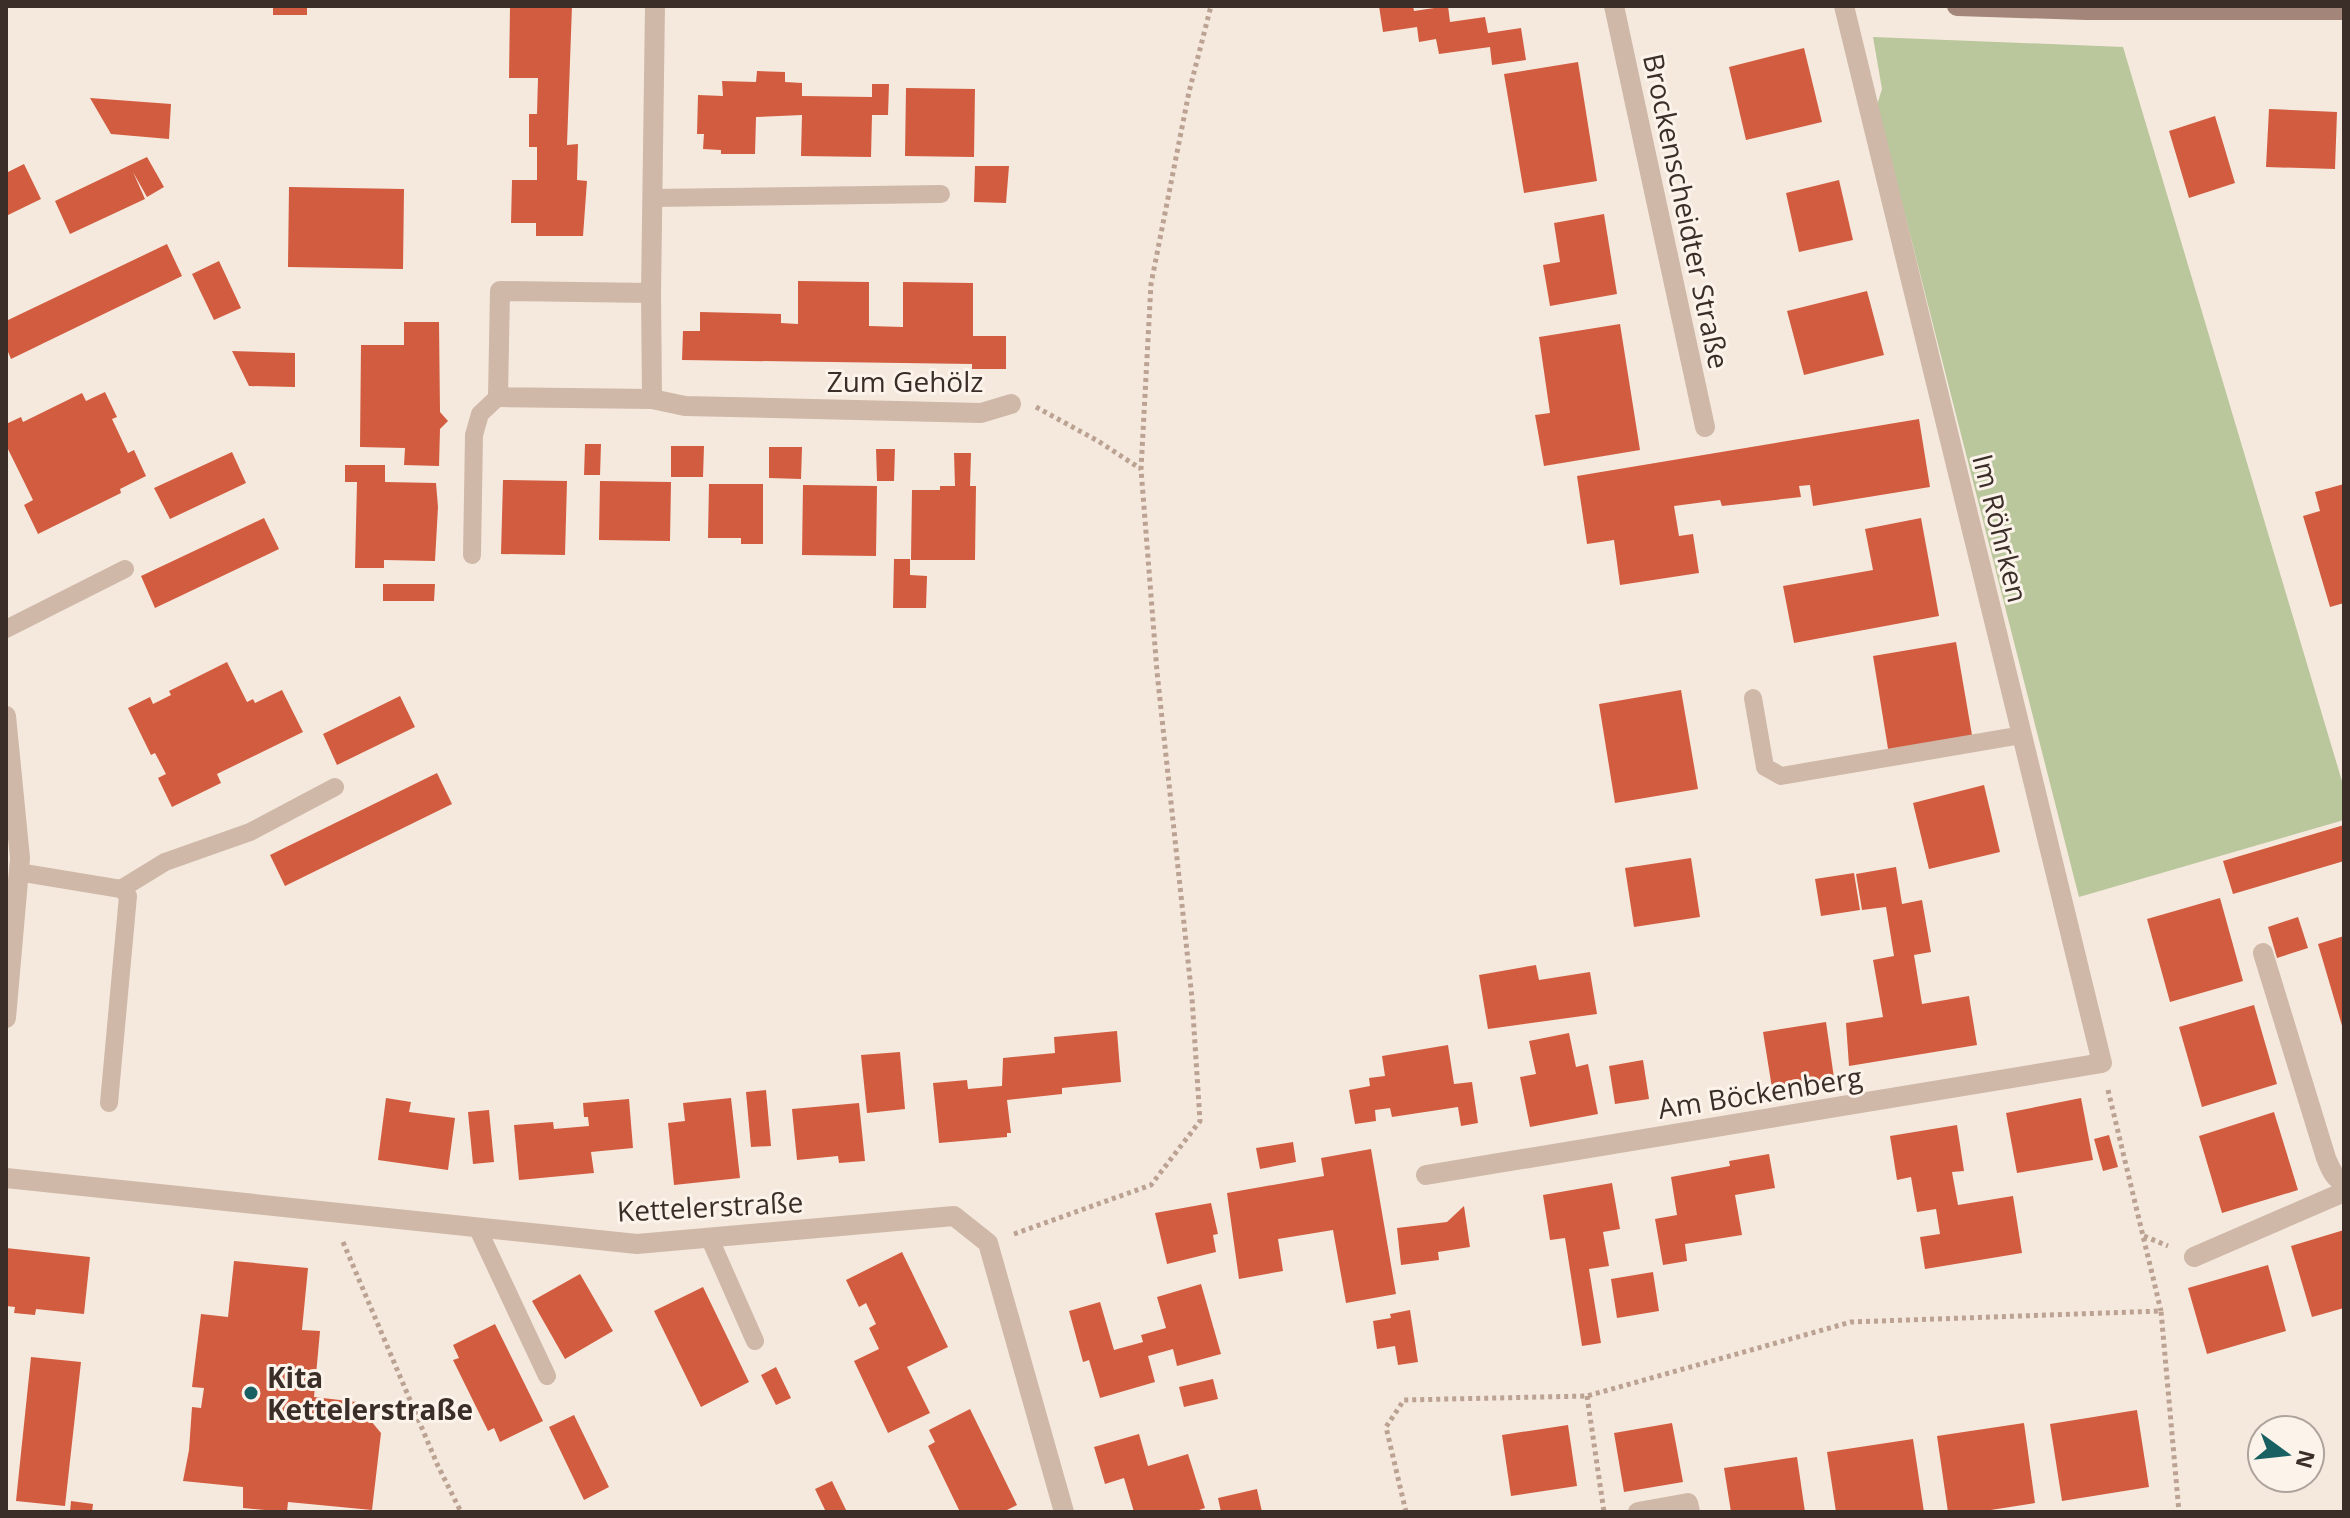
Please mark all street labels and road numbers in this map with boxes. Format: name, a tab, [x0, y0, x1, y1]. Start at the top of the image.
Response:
street label: Brockenscheidter Straße	[1635, 50, 1739, 372]
street label: Zum Gehölz	[827, 362, 983, 400]
street label: Im Röhrken	[1964, 450, 2038, 606]
street label: Am Böckenberg	[1655, 1057, 1865, 1127]
street label: Kettelerstraße	[616, 1182, 804, 1230]

